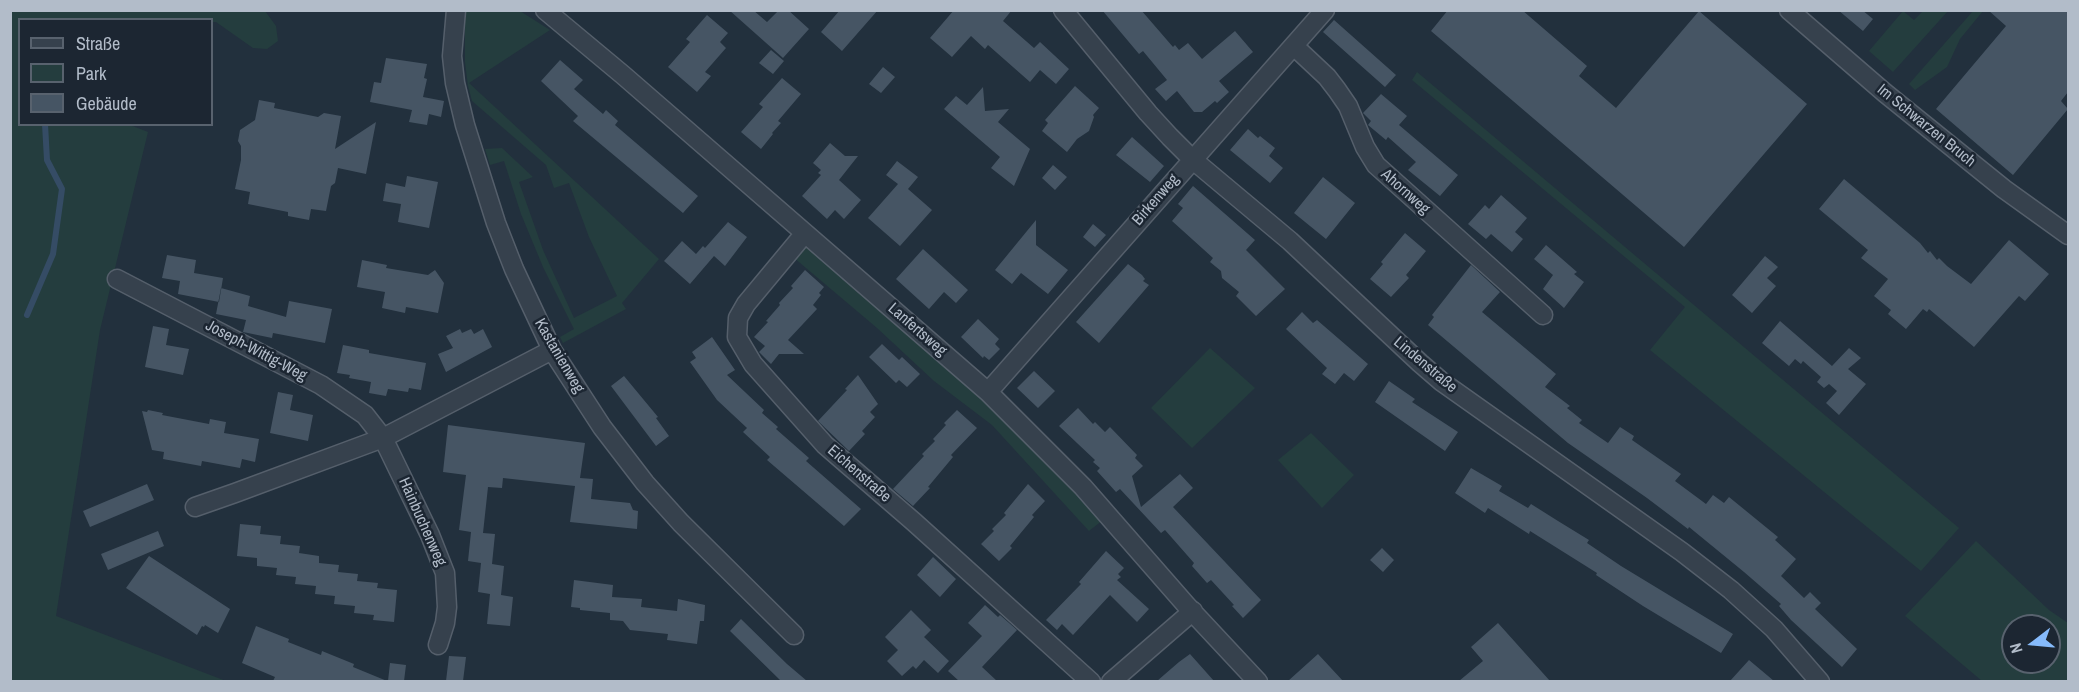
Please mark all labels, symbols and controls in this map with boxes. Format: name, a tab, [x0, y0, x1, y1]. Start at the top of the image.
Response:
legend	[18, 18, 213, 126]
text: Straße	[76, 31, 120, 56]
text: Park	[76, 61, 106, 86]
street label: Im Schwarzen Bruch	[1873, 80, 1979, 172]
text: Gebäude	[76, 91, 137, 116]
street label: Ahornweg	[1377, 165, 1433, 219]
street label: Birkenweg	[1128, 170, 1184, 230]
street label: Lanfertsweg	[884, 299, 950, 361]
street label: Kastanienweg	[530, 315, 588, 397]
street label: Joseph-Wittig-Weg	[202, 316, 310, 386]
street label: Lindenstraße	[1389, 333, 1461, 397]
street label: Eichenstraße	[823, 441, 895, 507]
street label: Hainbuchenweg	[394, 475, 450, 569]
north arrow	[2001, 614, 2061, 674]
text: N	[2004, 641, 2028, 656]

